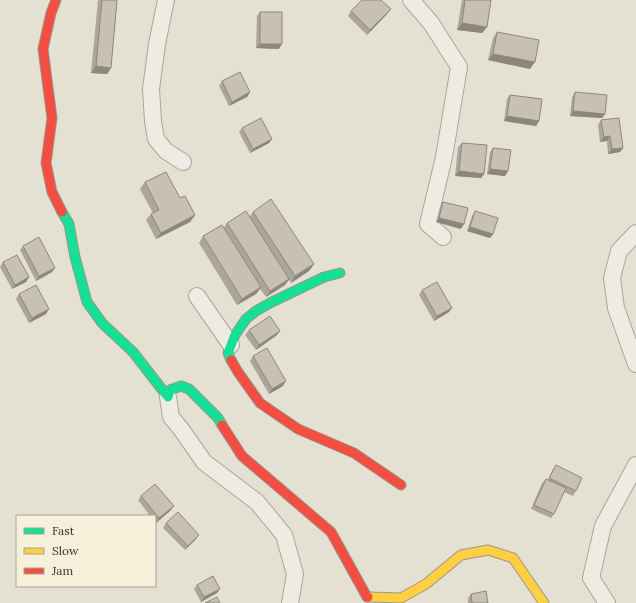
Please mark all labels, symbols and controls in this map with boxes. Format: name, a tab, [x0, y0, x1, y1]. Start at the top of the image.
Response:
legend	[16, 515, 156, 587]
text: Fast	[52, 523, 75, 538]
text: Slow	[52, 543, 79, 558]
text: Jam	[51, 563, 73, 578]

